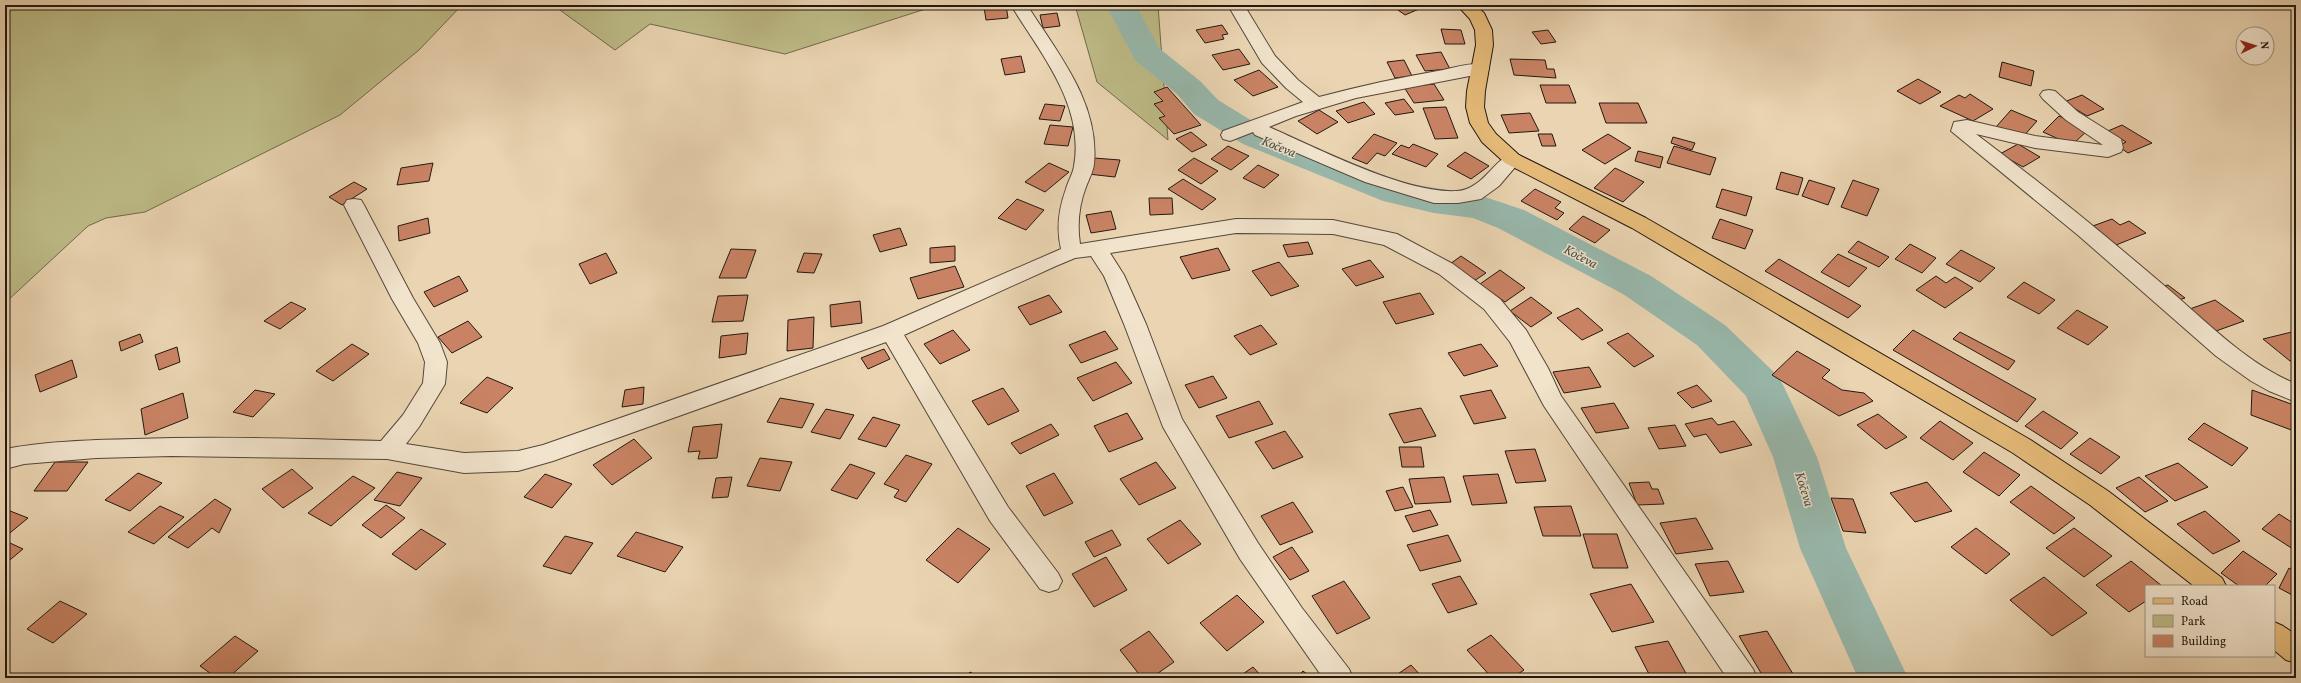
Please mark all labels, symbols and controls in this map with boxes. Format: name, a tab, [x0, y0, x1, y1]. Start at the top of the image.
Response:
north arrow	[2235, 26, 2275, 66]
text: N	[2256, 41, 2271, 50]
water label: Kočeva	[1258, 133, 1298, 163]
water label: Kočeva	[1560, 241, 1600, 274]
water label: Kočeva	[1789, 470, 1817, 509]
legend	[2145, 585, 2275, 657]
text: Road	[2181, 594, 2208, 610]
text: Park	[2181, 614, 2206, 630]
text: Building	[2181, 634, 2226, 650]

